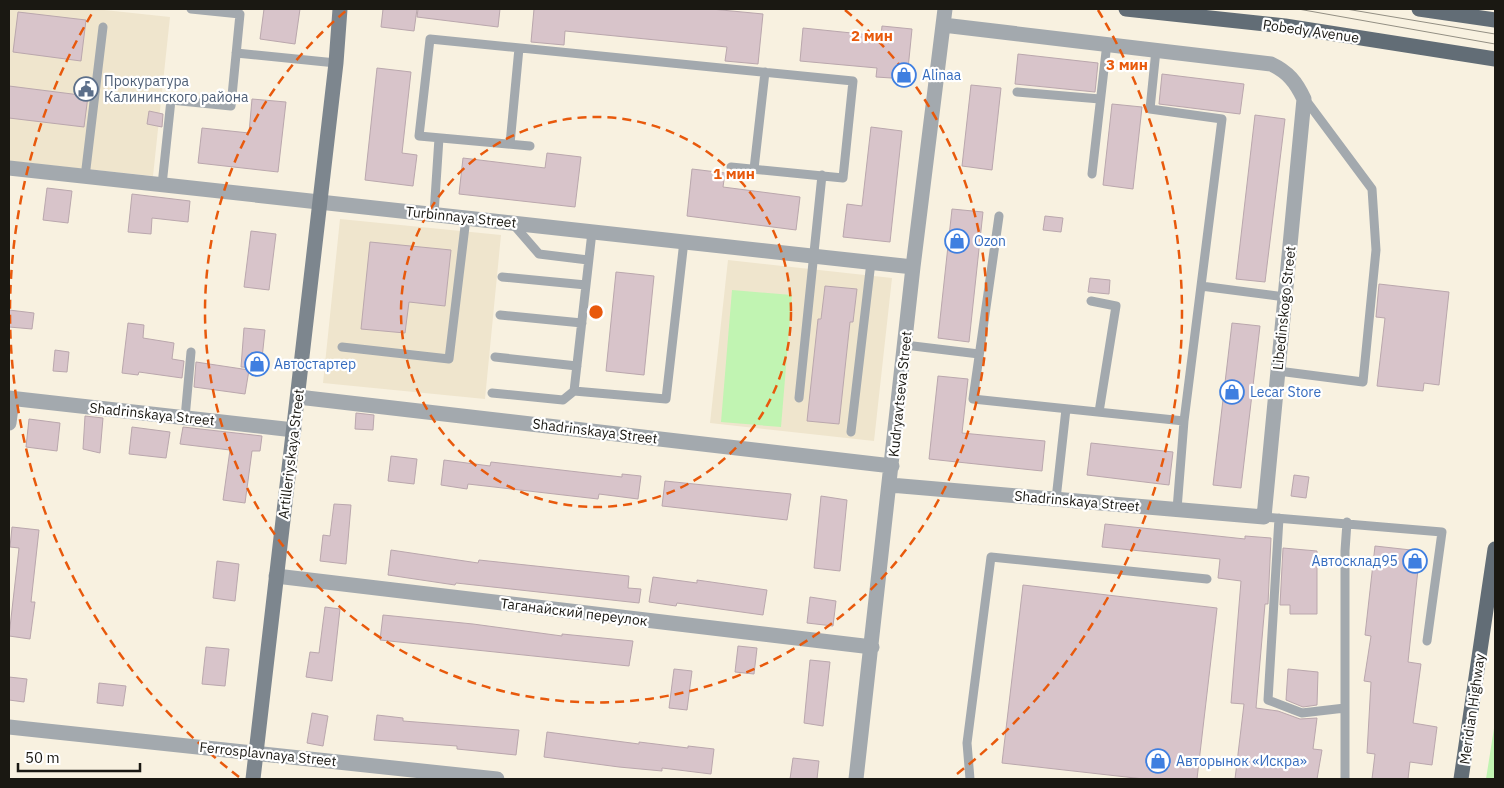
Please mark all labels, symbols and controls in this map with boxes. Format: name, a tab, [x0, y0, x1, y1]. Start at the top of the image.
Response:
street label: Pobedy Avenue	[1262, 15, 1361, 47]
text: 2 мин	[851, 26, 893, 45]
text: 3 мин	[1106, 55, 1148, 74]
shop icon: Alinaa	[891, 62, 917, 88]
place label: Alinaa	[922, 66, 962, 84]
place label: Прокуратура Калининского района	[104, 72, 249, 106]
public building icon: Прокуратура Калининского района	[73, 76, 99, 102]
text: 1 мин	[713, 164, 755, 183]
street label: Turbinnaya Street	[405, 202, 517, 232]
shop icon: Ozon	[944, 228, 970, 254]
place label: Ozon	[974, 232, 1006, 250]
street label: Libedinskogo Street	[1269, 245, 1299, 371]
centre of rings	[587, 303, 605, 321]
street label: Kudryavtseva Street	[884, 330, 916, 458]
shop icon: Автостартер	[244, 351, 270, 377]
place label: Автостартер	[274, 355, 356, 373]
shop icon: Lecar Store	[1219, 379, 1245, 405]
place label: Lecar Store	[1250, 383, 1321, 401]
street label: Artilleriyskaya Street	[274, 388, 308, 520]
street label: Shadrinskaya Street	[89, 398, 216, 430]
street label: Shadrinskaya Street	[531, 414, 659, 448]
street label: Shadrinskaya Street	[1014, 487, 1141, 515]
shop icon: Автосклад95	[1402, 548, 1428, 574]
place label: Автосклад95	[1312, 552, 1398, 570]
street label: Таганайский переулок	[499, 594, 649, 630]
street label: Meridian Highway	[1455, 652, 1489, 766]
street label: Ferrosplavnaya Street	[199, 738, 337, 770]
scale bar	[18, 740, 140, 772]
text: 50 m	[25, 748, 60, 767]
shop icon: Авторынок «Искра»	[1145, 748, 1171, 774]
place label: Авторынок «Искра»	[1176, 752, 1307, 770]

